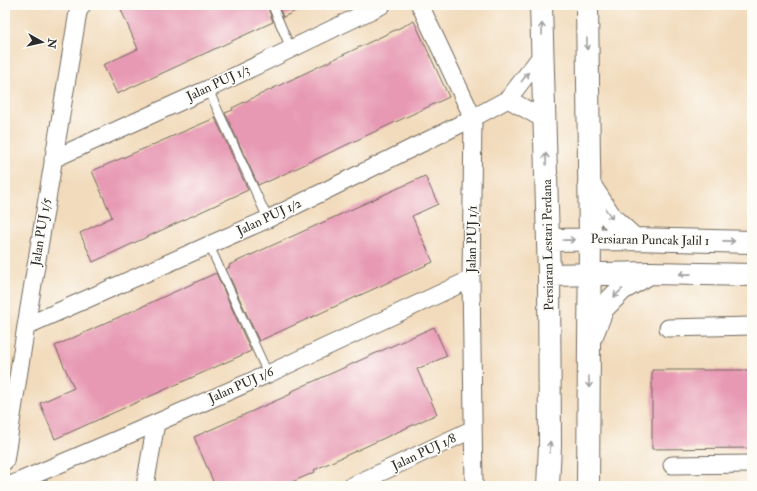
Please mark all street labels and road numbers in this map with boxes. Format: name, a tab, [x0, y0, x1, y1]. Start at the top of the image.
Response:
street label: Jalan PUJ 1/3	[183, 61, 252, 105]
street label: Persiaran Lestari Perdana	[539, 178, 557, 311]
street label: Jalan PUJ 1/2	[233, 195, 304, 239]
street label: Jalan PUJ 1/5	[28, 197, 54, 268]
street label: Jalan PUJ 1/1	[463, 205, 481, 274]
street label: Persiaran Puncak Jalil 1	[590, 231, 710, 249]
street label: Jalan PUJ 1/6	[205, 363, 277, 407]
street label: Jalan PUJ 1/8	[388, 430, 459, 474]

